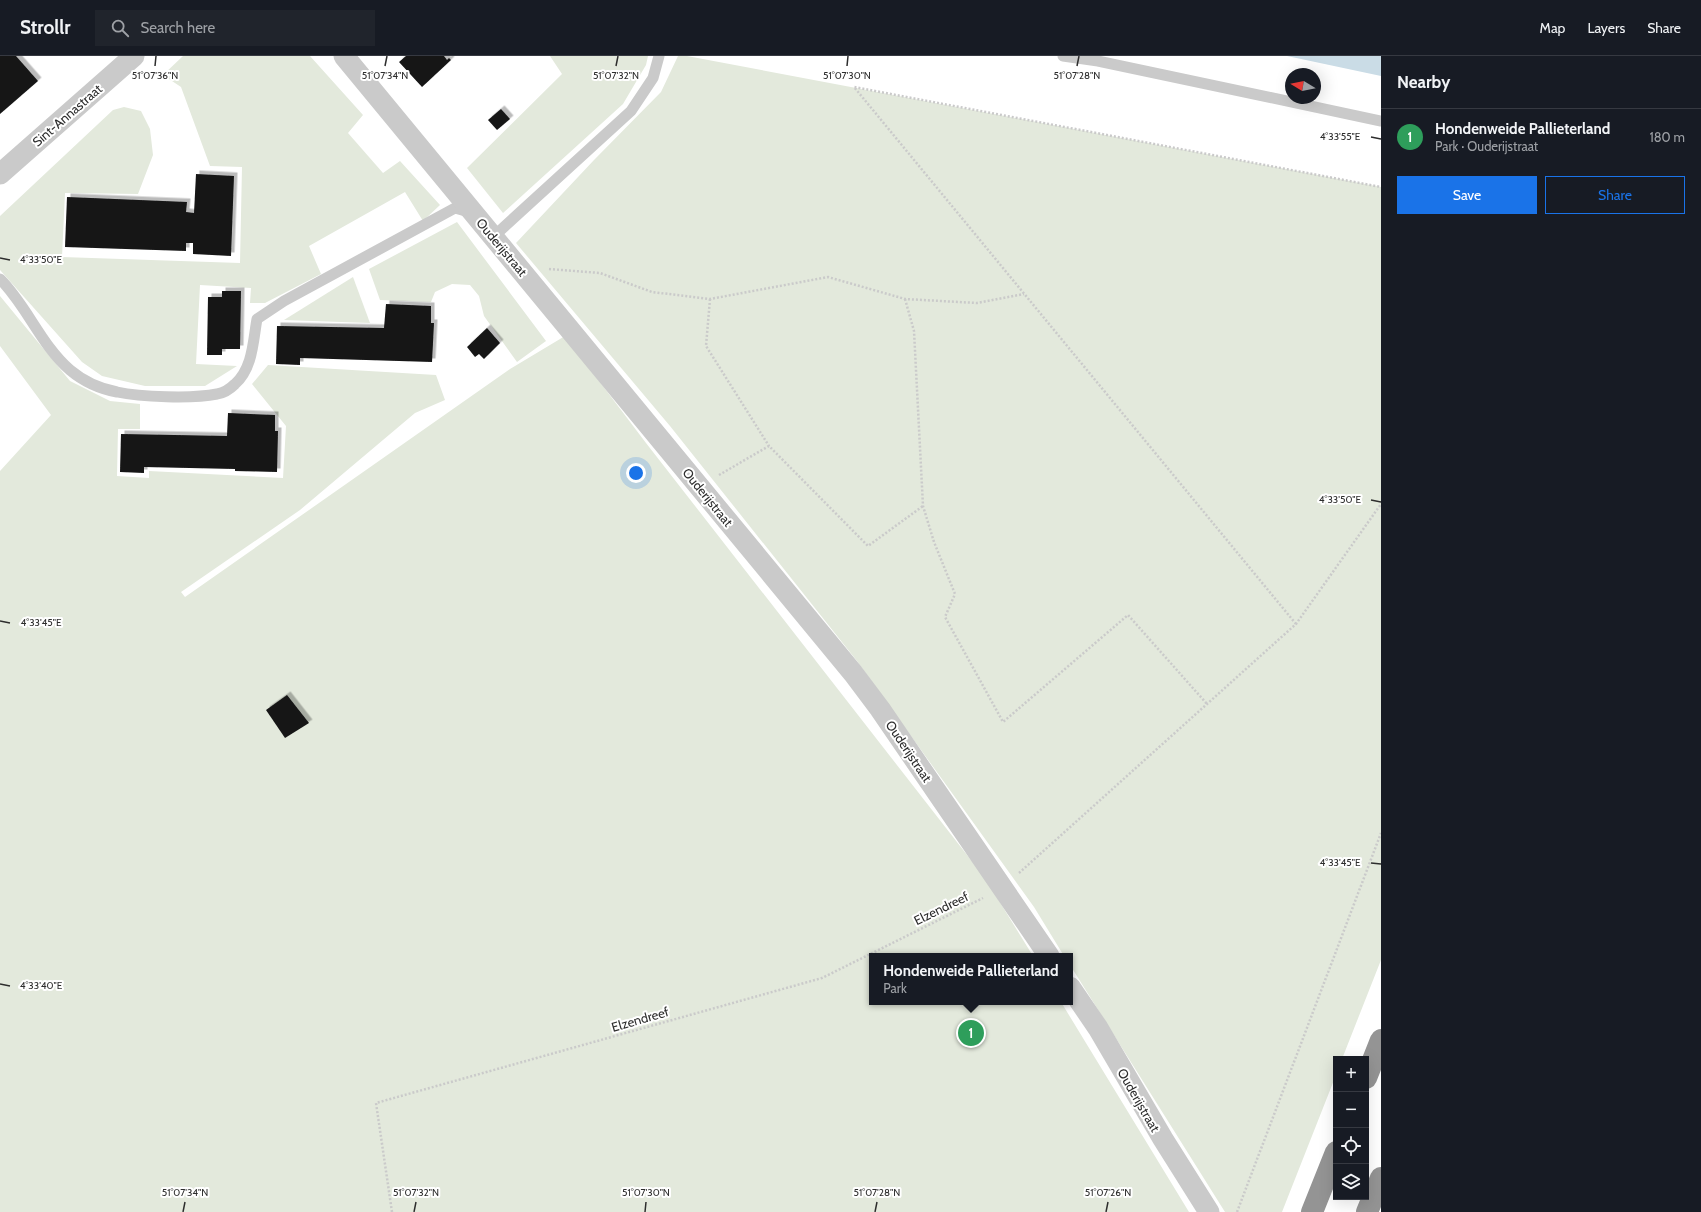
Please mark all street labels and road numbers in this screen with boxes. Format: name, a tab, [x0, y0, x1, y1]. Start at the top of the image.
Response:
street label: Sint-Annastraat	[29, 80, 105, 149]
street label: Ouderijstraat	[472, 215, 531, 280]
street label: Ouderijstraat	[679, 464, 737, 531]
street label: Ouderijstraat	[882, 717, 936, 786]
street label: Elzendreef	[911, 888, 972, 928]
street label: Elzendreef	[609, 1003, 671, 1035]
street label: Ouderijstraat	[1114, 1065, 1164, 1136]

